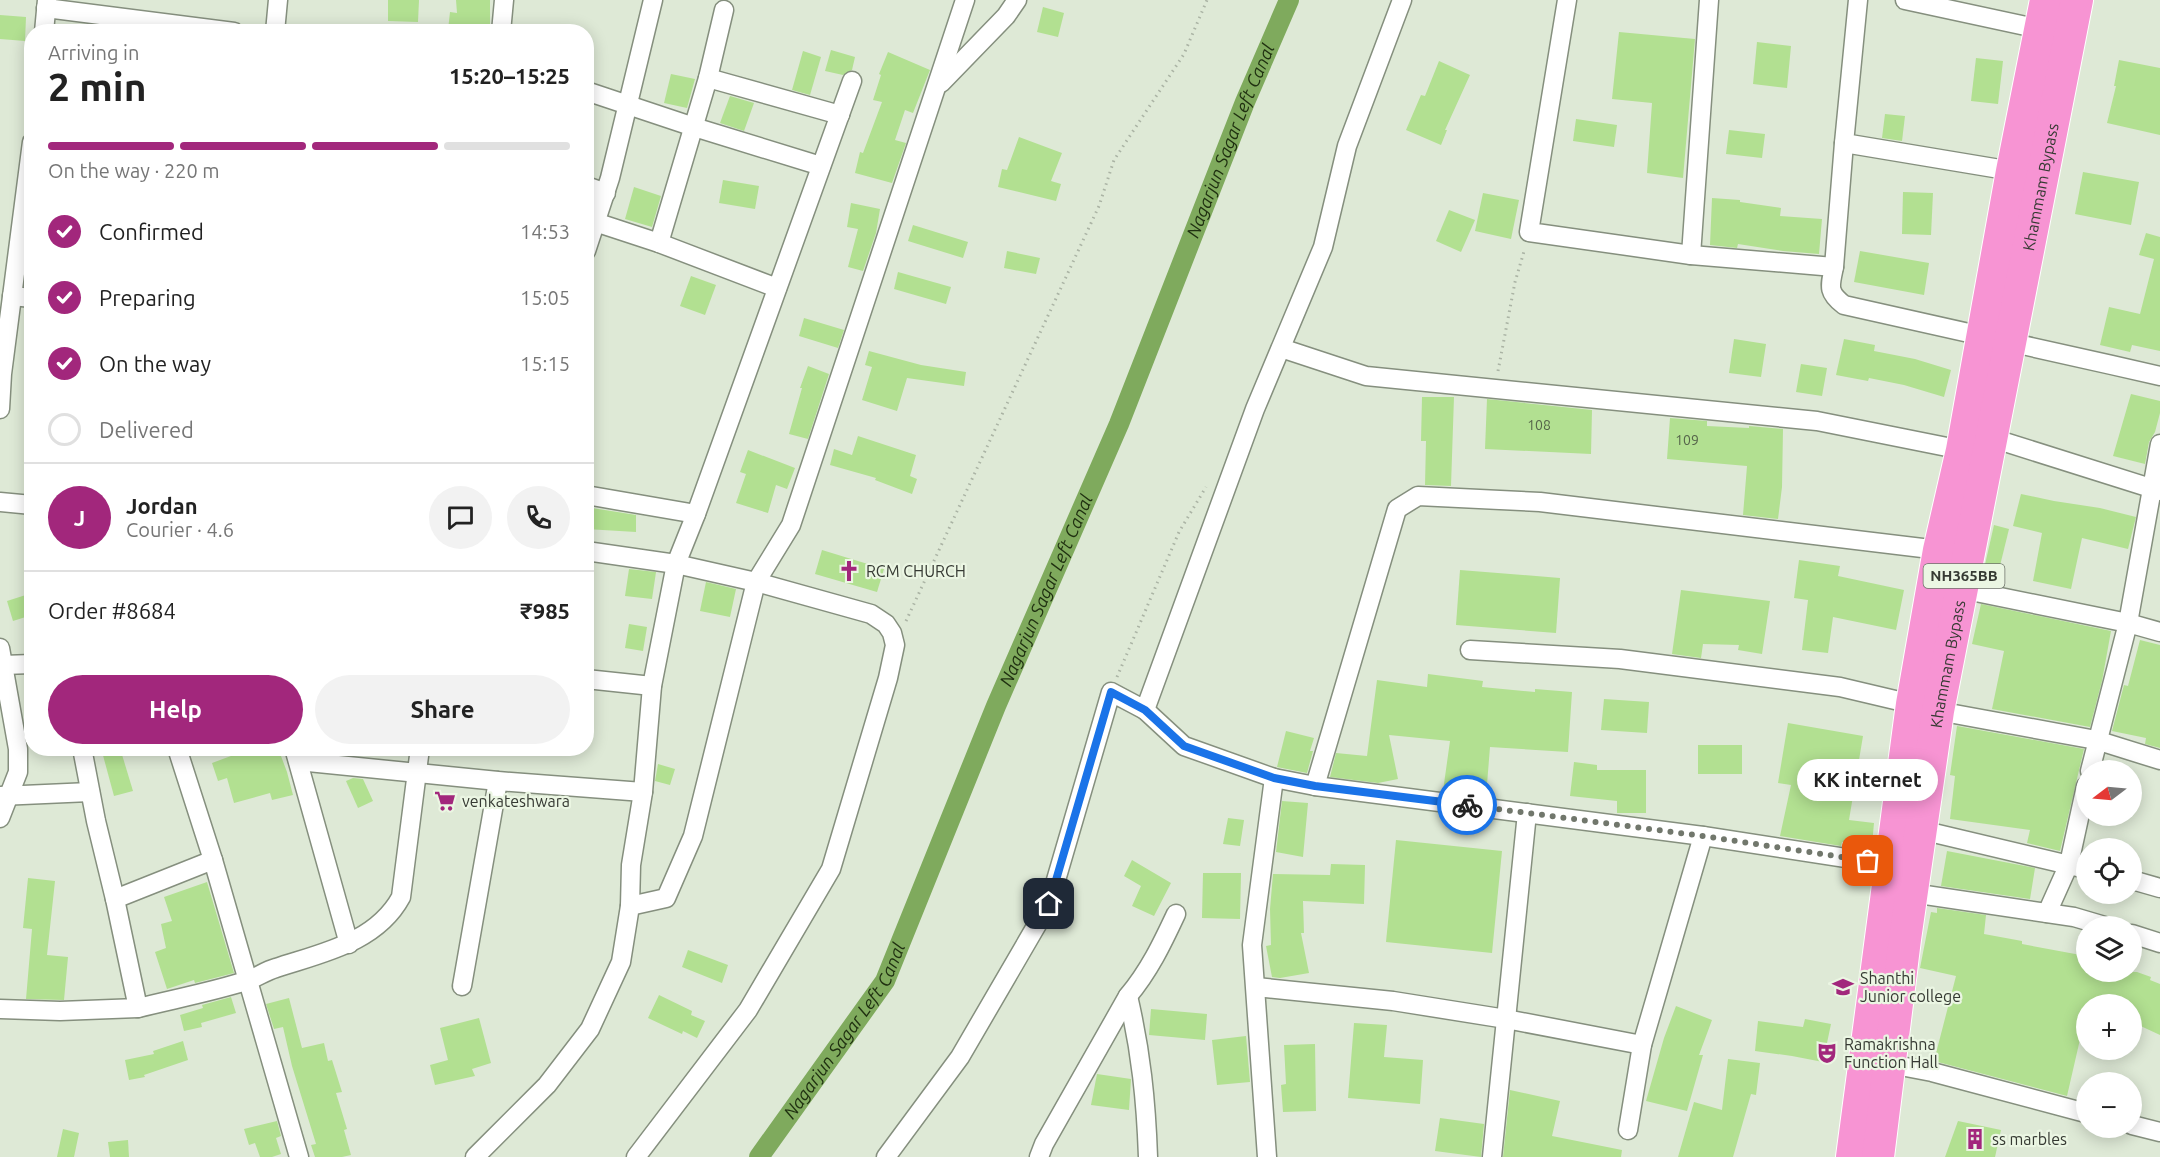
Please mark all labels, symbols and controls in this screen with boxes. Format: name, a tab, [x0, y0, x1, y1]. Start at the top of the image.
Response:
text: Arriving in	[48, 41, 139, 64]
water label: Nagarjun Sagar Left Canal	[1182, 41, 1278, 240]
text: 15:20–15:25	[449, 63, 570, 88]
text: 2 min	[48, 65, 147, 108]
street label: Khammam Bypass	[2019, 121, 2062, 252]
text: On the way · 220 m	[48, 159, 220, 182]
icon: check	[48, 215, 81, 248]
text: Confirmed	[99, 219, 204, 244]
text: 14:53	[520, 220, 570, 243]
icon: check	[48, 281, 81, 314]
text: Preparing	[99, 285, 196, 310]
text: 15:05	[520, 286, 570, 309]
icon: check	[48, 347, 81, 380]
text: On the way	[99, 351, 211, 376]
text: 15:15	[520, 352, 570, 375]
text: Delivered	[99, 417, 194, 442]
house number: 108	[1527, 417, 1551, 433]
house number: 109	[1675, 432, 1699, 448]
button: chat	[429, 486, 492, 549]
button: phone	[507, 486, 570, 549]
water label: Nagarjun Sagar Left Canal	[995, 491, 1096, 689]
text: Jordan	[126, 493, 198, 518]
text: J	[74, 505, 85, 530]
text: Courier · 4.6	[126, 518, 234, 541]
church icon: RCM CHURCH	[837, 559, 861, 583]
place label: RCM CHURCH	[866, 562, 966, 580]
road number: NH365BB	[1924, 564, 2004, 588]
text: Order #8684	[48, 598, 176, 623]
text: ₹985	[520, 598, 570, 623]
street label: Khammam Bypass	[1927, 598, 1969, 729]
button: Help	[48, 675, 303, 744]
button: Share	[315, 675, 570, 744]
callout: KK internet	[1798, 759, 1938, 801]
north arrow	[2076, 760, 2142, 826]
map controls	[2076, 760, 2142, 1138]
text: KK internet	[1813, 768, 1922, 791]
courier	[1437, 775, 1497, 835]
supermarket icon: venkateshwara	[433, 789, 457, 813]
icon: bike	[1451, 789, 1484, 822]
place label: venkateshwara	[462, 792, 570, 810]
pin	[1842, 835, 1893, 886]
button: locate	[2076, 838, 2142, 904]
icon: bag	[1851, 844, 1884, 877]
pin	[1023, 878, 1074, 929]
icon: home	[1032, 887, 1065, 920]
button: layers	[2076, 916, 2142, 982]
water label: Nagarjun Sagar Left Canal	[779, 940, 908, 1122]
place label: Shanthi Junior college	[1860, 969, 1961, 1005]
school or university icon: Shanthi Junior college	[1831, 975, 1855, 999]
button: +	[2076, 994, 2142, 1060]
place label: Ramakrishna Function Hall	[1844, 1035, 1938, 1071]
theatre icon: Ramakrishna Function Hall	[1815, 1041, 1839, 1065]
button: −	[2076, 1072, 2142, 1138]
building icon: ss marbles	[1963, 1127, 1987, 1151]
place label: ss marbles	[1992, 1130, 2067, 1148]

